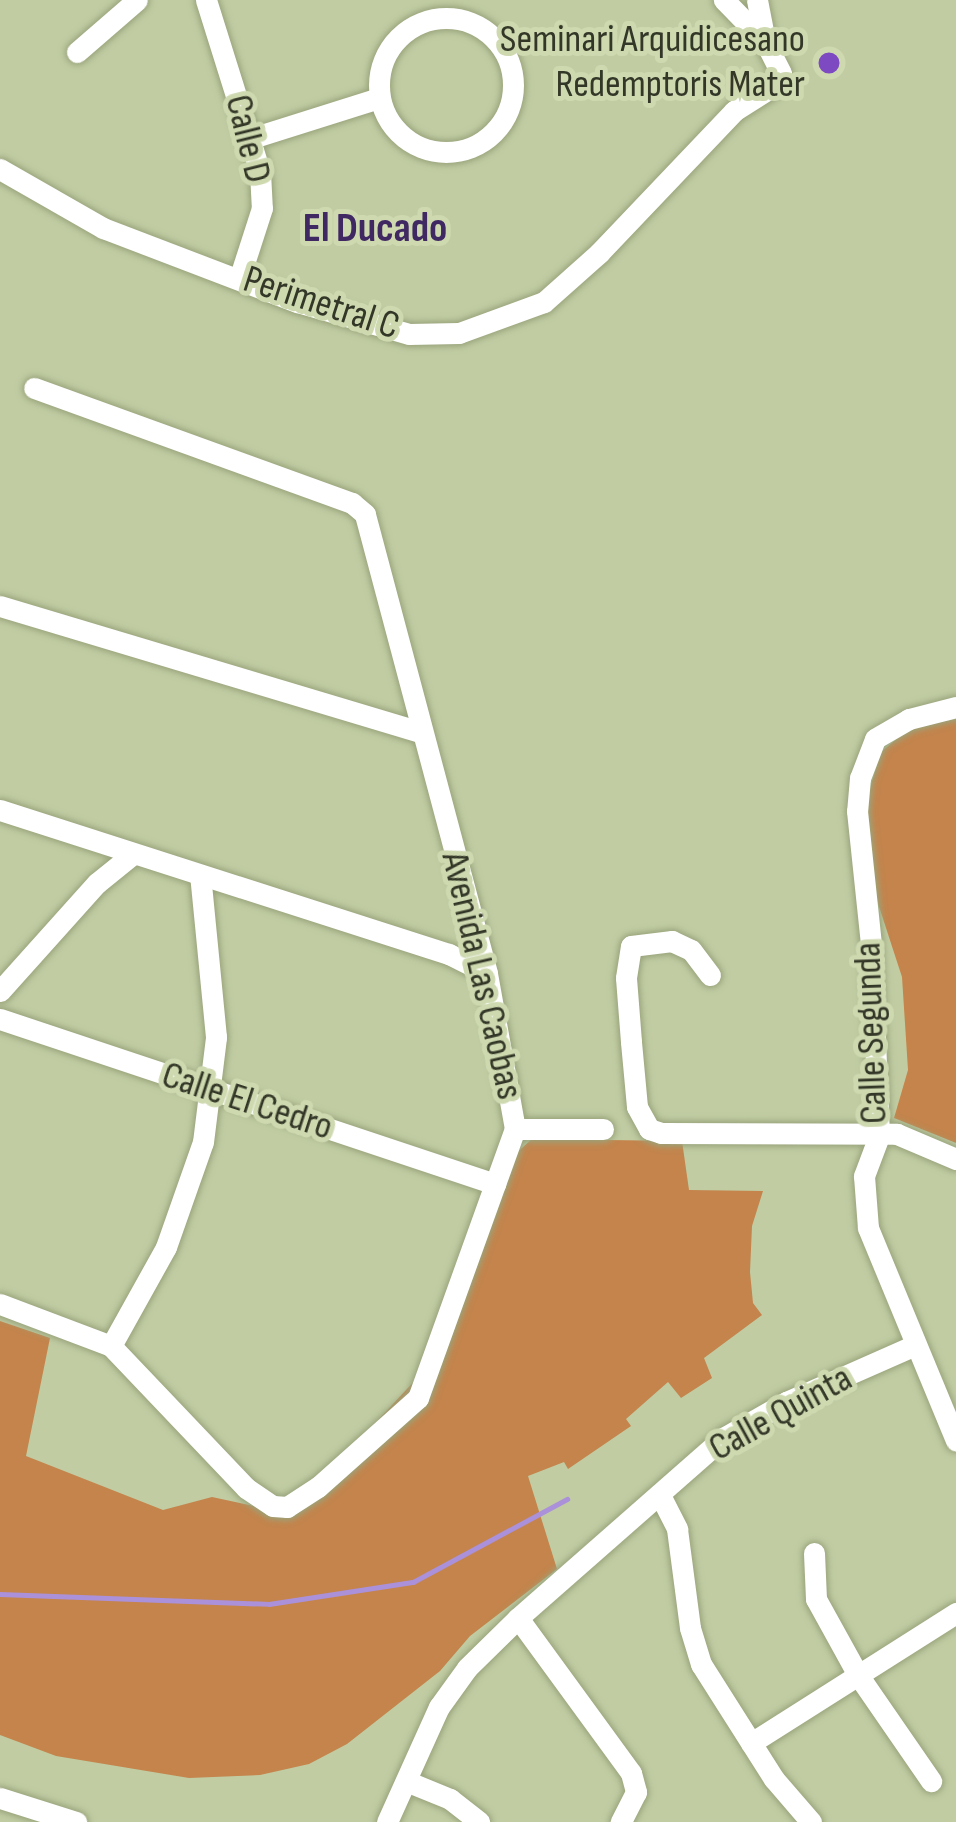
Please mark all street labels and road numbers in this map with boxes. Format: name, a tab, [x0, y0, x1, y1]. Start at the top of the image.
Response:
street label: Calle D	[214, 90, 280, 188]
street label: Perimetral C	[237, 257, 405, 351]
street label: Avenida Las Caobas	[430, 848, 532, 1104]
street label: Calle Segunda	[845, 941, 899, 1125]
street label: Calle El Cedro	[156, 1052, 338, 1152]
street label: Calle Quinta	[701, 1356, 861, 1472]

